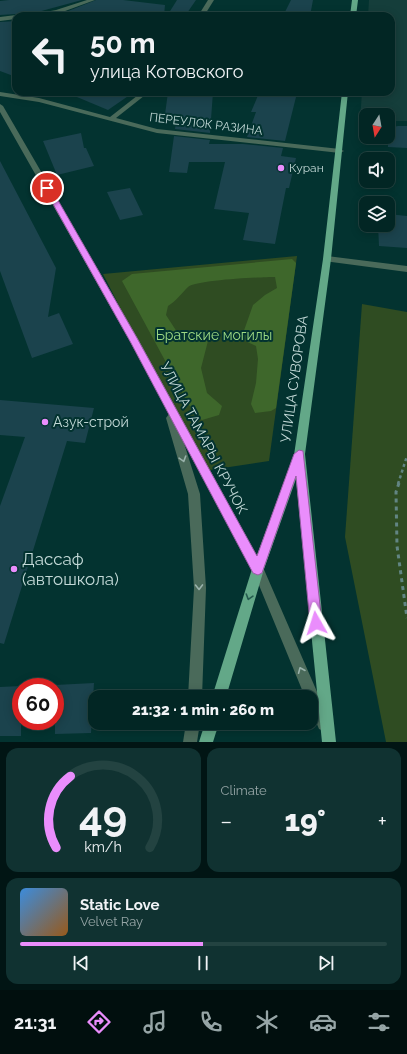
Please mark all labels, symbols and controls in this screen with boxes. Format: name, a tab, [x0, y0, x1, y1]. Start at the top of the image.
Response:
text: 50 m	[90, 27, 156, 60]
icon: left	[24, 28, 76, 80]
text: улица Котовского	[90, 61, 243, 82]
north arrow	[359, 108, 395, 144]
map controls	[359, 108, 395, 232]
street label: ПЕРЕУЛОК РАЗИНА	[149, 110, 263, 138]
button: sound	[359, 152, 395, 188]
place label: Куран	[289, 161, 324, 175]
marker: Куран	[276, 163, 286, 173]
pin	[30, 171, 64, 205]
icon: arrive	[36, 177, 58, 199]
button: layers	[359, 196, 395, 232]
street label: УЛИЦА СУВОРОВА	[277, 314, 311, 444]
park label: Братские могилы	[156, 327, 272, 343]
street label: УЛИЦА ТАМАРЫ КРУЧОК	[157, 359, 251, 517]
place label: Азук-строй	[53, 414, 129, 430]
marker: Азук-строй	[40, 417, 50, 427]
one-way arrow	[178, 455, 187, 462]
place label: Дассаф (автошкола)	[22, 549, 119, 589]
marker: Дассаф (автошкола)	[9, 564, 19, 574]
one-way arrow	[195, 584, 203, 590]
one-way arrow	[245, 593, 254, 600]
position arrow	[295, 602, 337, 644]
one-way arrow	[298, 666, 306, 674]
speed limit sign: 60	[12, 678, 64, 730]
text: 21:32 · 1 min · 260 m	[132, 701, 274, 719]
text: Climate	[221, 783, 267, 798]
text: 49	[79, 792, 127, 841]
text: 19°	[285, 803, 326, 838]
text: −	[221, 808, 232, 834]
text: +	[378, 808, 387, 834]
text: km/h	[84, 839, 122, 855]
text: Static Love	[80, 896, 159, 914]
text: Velvet Ray	[80, 914, 143, 929]
icon: previous	[70, 952, 92, 974]
icon: pause	[192, 952, 214, 974]
icon: next	[315, 952, 337, 974]
icon: directions	[85, 1008, 113, 1036]
icon: music	[141, 1008, 169, 1036]
icon: phone	[197, 1008, 225, 1036]
icon: climate	[253, 1008, 281, 1036]
icon: car	[309, 1008, 337, 1036]
icon: filters	[365, 1008, 393, 1036]
text: 21:31	[14, 1012, 56, 1033]

